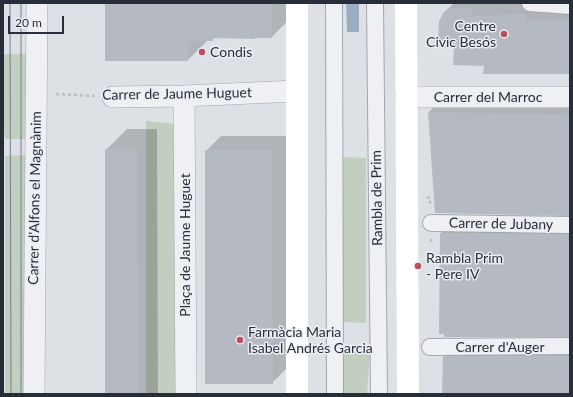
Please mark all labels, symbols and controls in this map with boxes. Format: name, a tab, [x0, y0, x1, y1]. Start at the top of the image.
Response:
scale bar	[10, 8, 66, 34]
text: 20 m	[15, 15, 42, 30]
place label: Centre Civic Besós	[426, 18, 496, 50]
marker: Centre Civic Besós	[499, 29, 509, 39]
place label: Condis	[210, 44, 252, 60]
marker: Condis	[197, 47, 207, 57]
street label: Carrer de Jaume Huguet	[102, 84, 252, 104]
street label: Carrer del Marroc	[434, 89, 542, 105]
street label: Carrer d'Alfons el Magnànim	[25, 111, 45, 285]
street label: Rambla de Prim	[368, 150, 386, 246]
street label: Plaça de Jaume Huguet	[177, 173, 193, 317]
street label: Carrer de Jubany	[449, 215, 553, 233]
place label: Rambla Prim - Pere IV	[426, 250, 503, 282]
marker: Rambla Prim - Pere IV	[413, 261, 423, 271]
place label: Farmàcia Maria Isabel Andrés Garcia	[248, 324, 373, 356]
marker: Farmàcia Maria Isabel Andrés Garcia	[235, 335, 245, 345]
street label: Carrer d'Auger	[456, 339, 544, 355]

